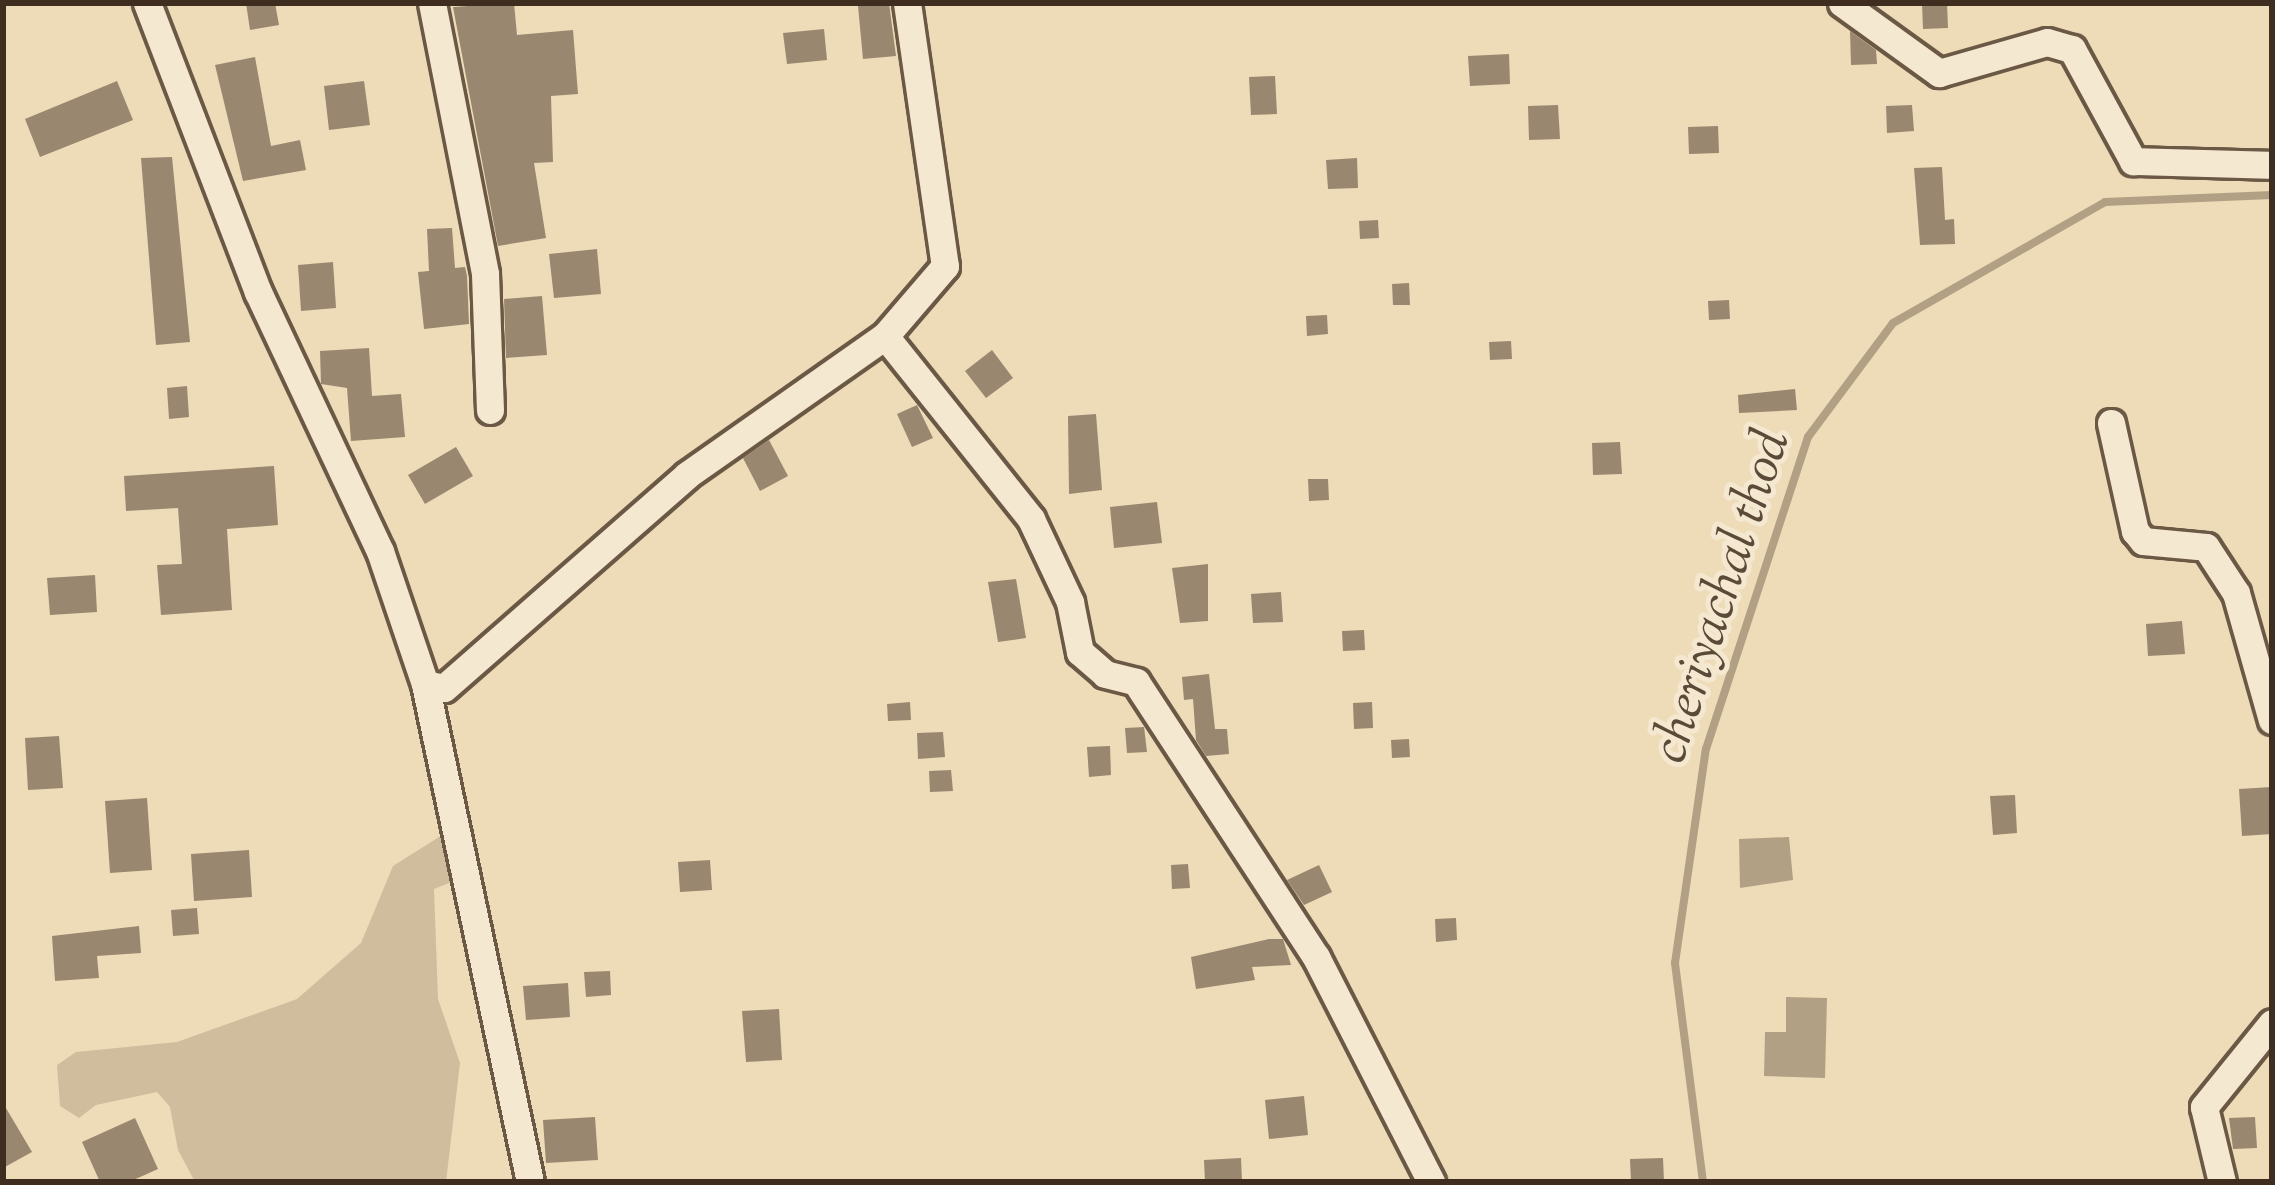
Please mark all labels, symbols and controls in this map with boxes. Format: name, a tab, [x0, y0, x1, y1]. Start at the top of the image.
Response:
water label: cheriyachal thod	[1639, 422, 1807, 772]

